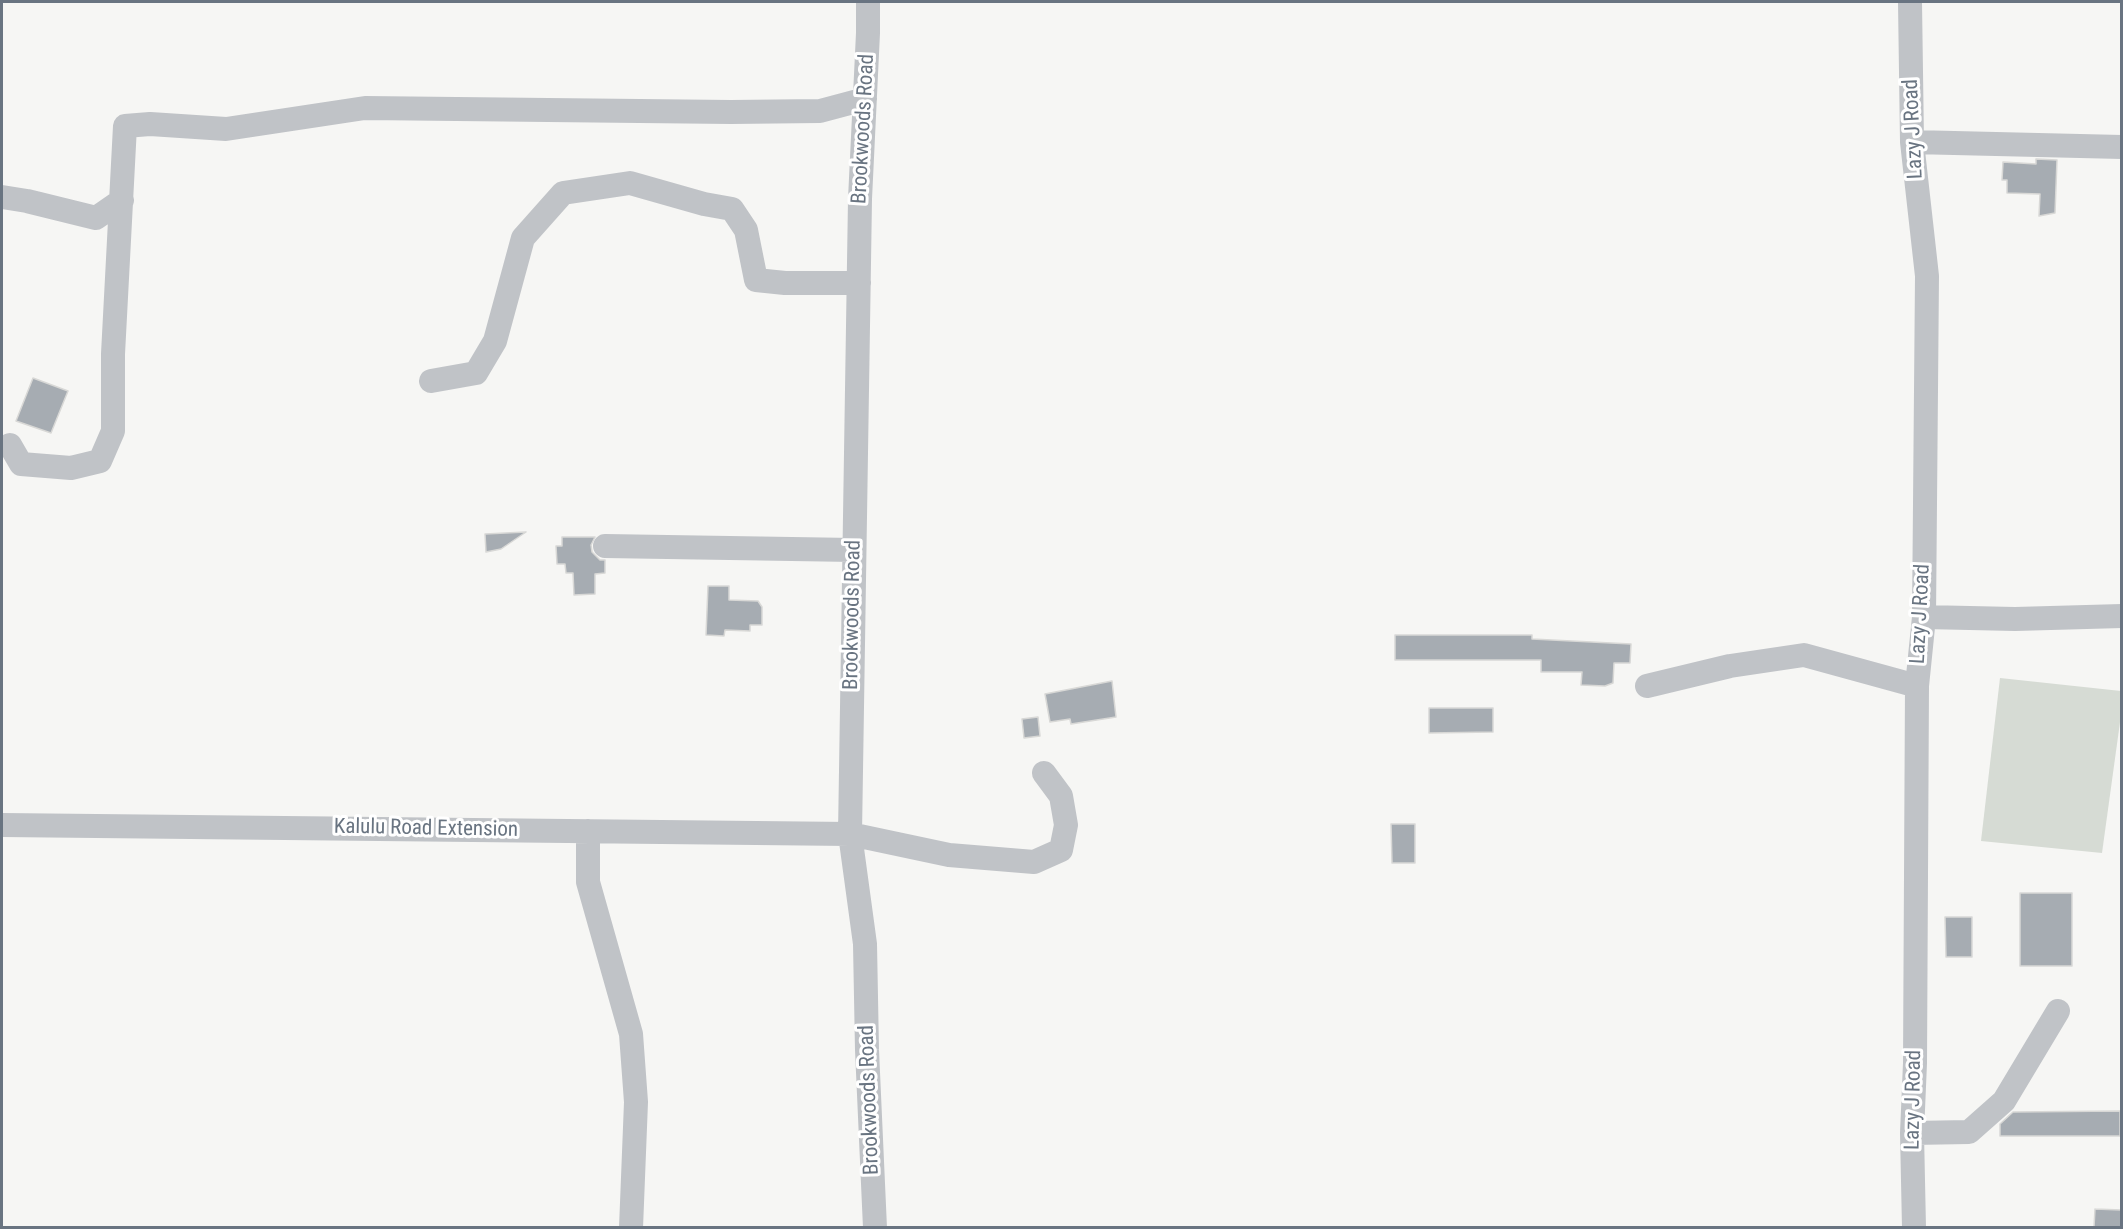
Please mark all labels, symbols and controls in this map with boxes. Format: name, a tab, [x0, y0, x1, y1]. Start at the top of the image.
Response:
street label: Brookwoods Road	[847, 53, 881, 205]
street label: Lazy J Road	[1899, 78, 1929, 180]
street label: Brookwoods Road	[839, 540, 867, 690]
street label: Lazy J Road	[1906, 563, 1936, 665]
street label: Kalulu Road Extension	[334, 815, 518, 843]
street label: Brookwoods Road	[855, 1025, 885, 1175]
street label: Lazy J Road	[1901, 1050, 1927, 1150]

